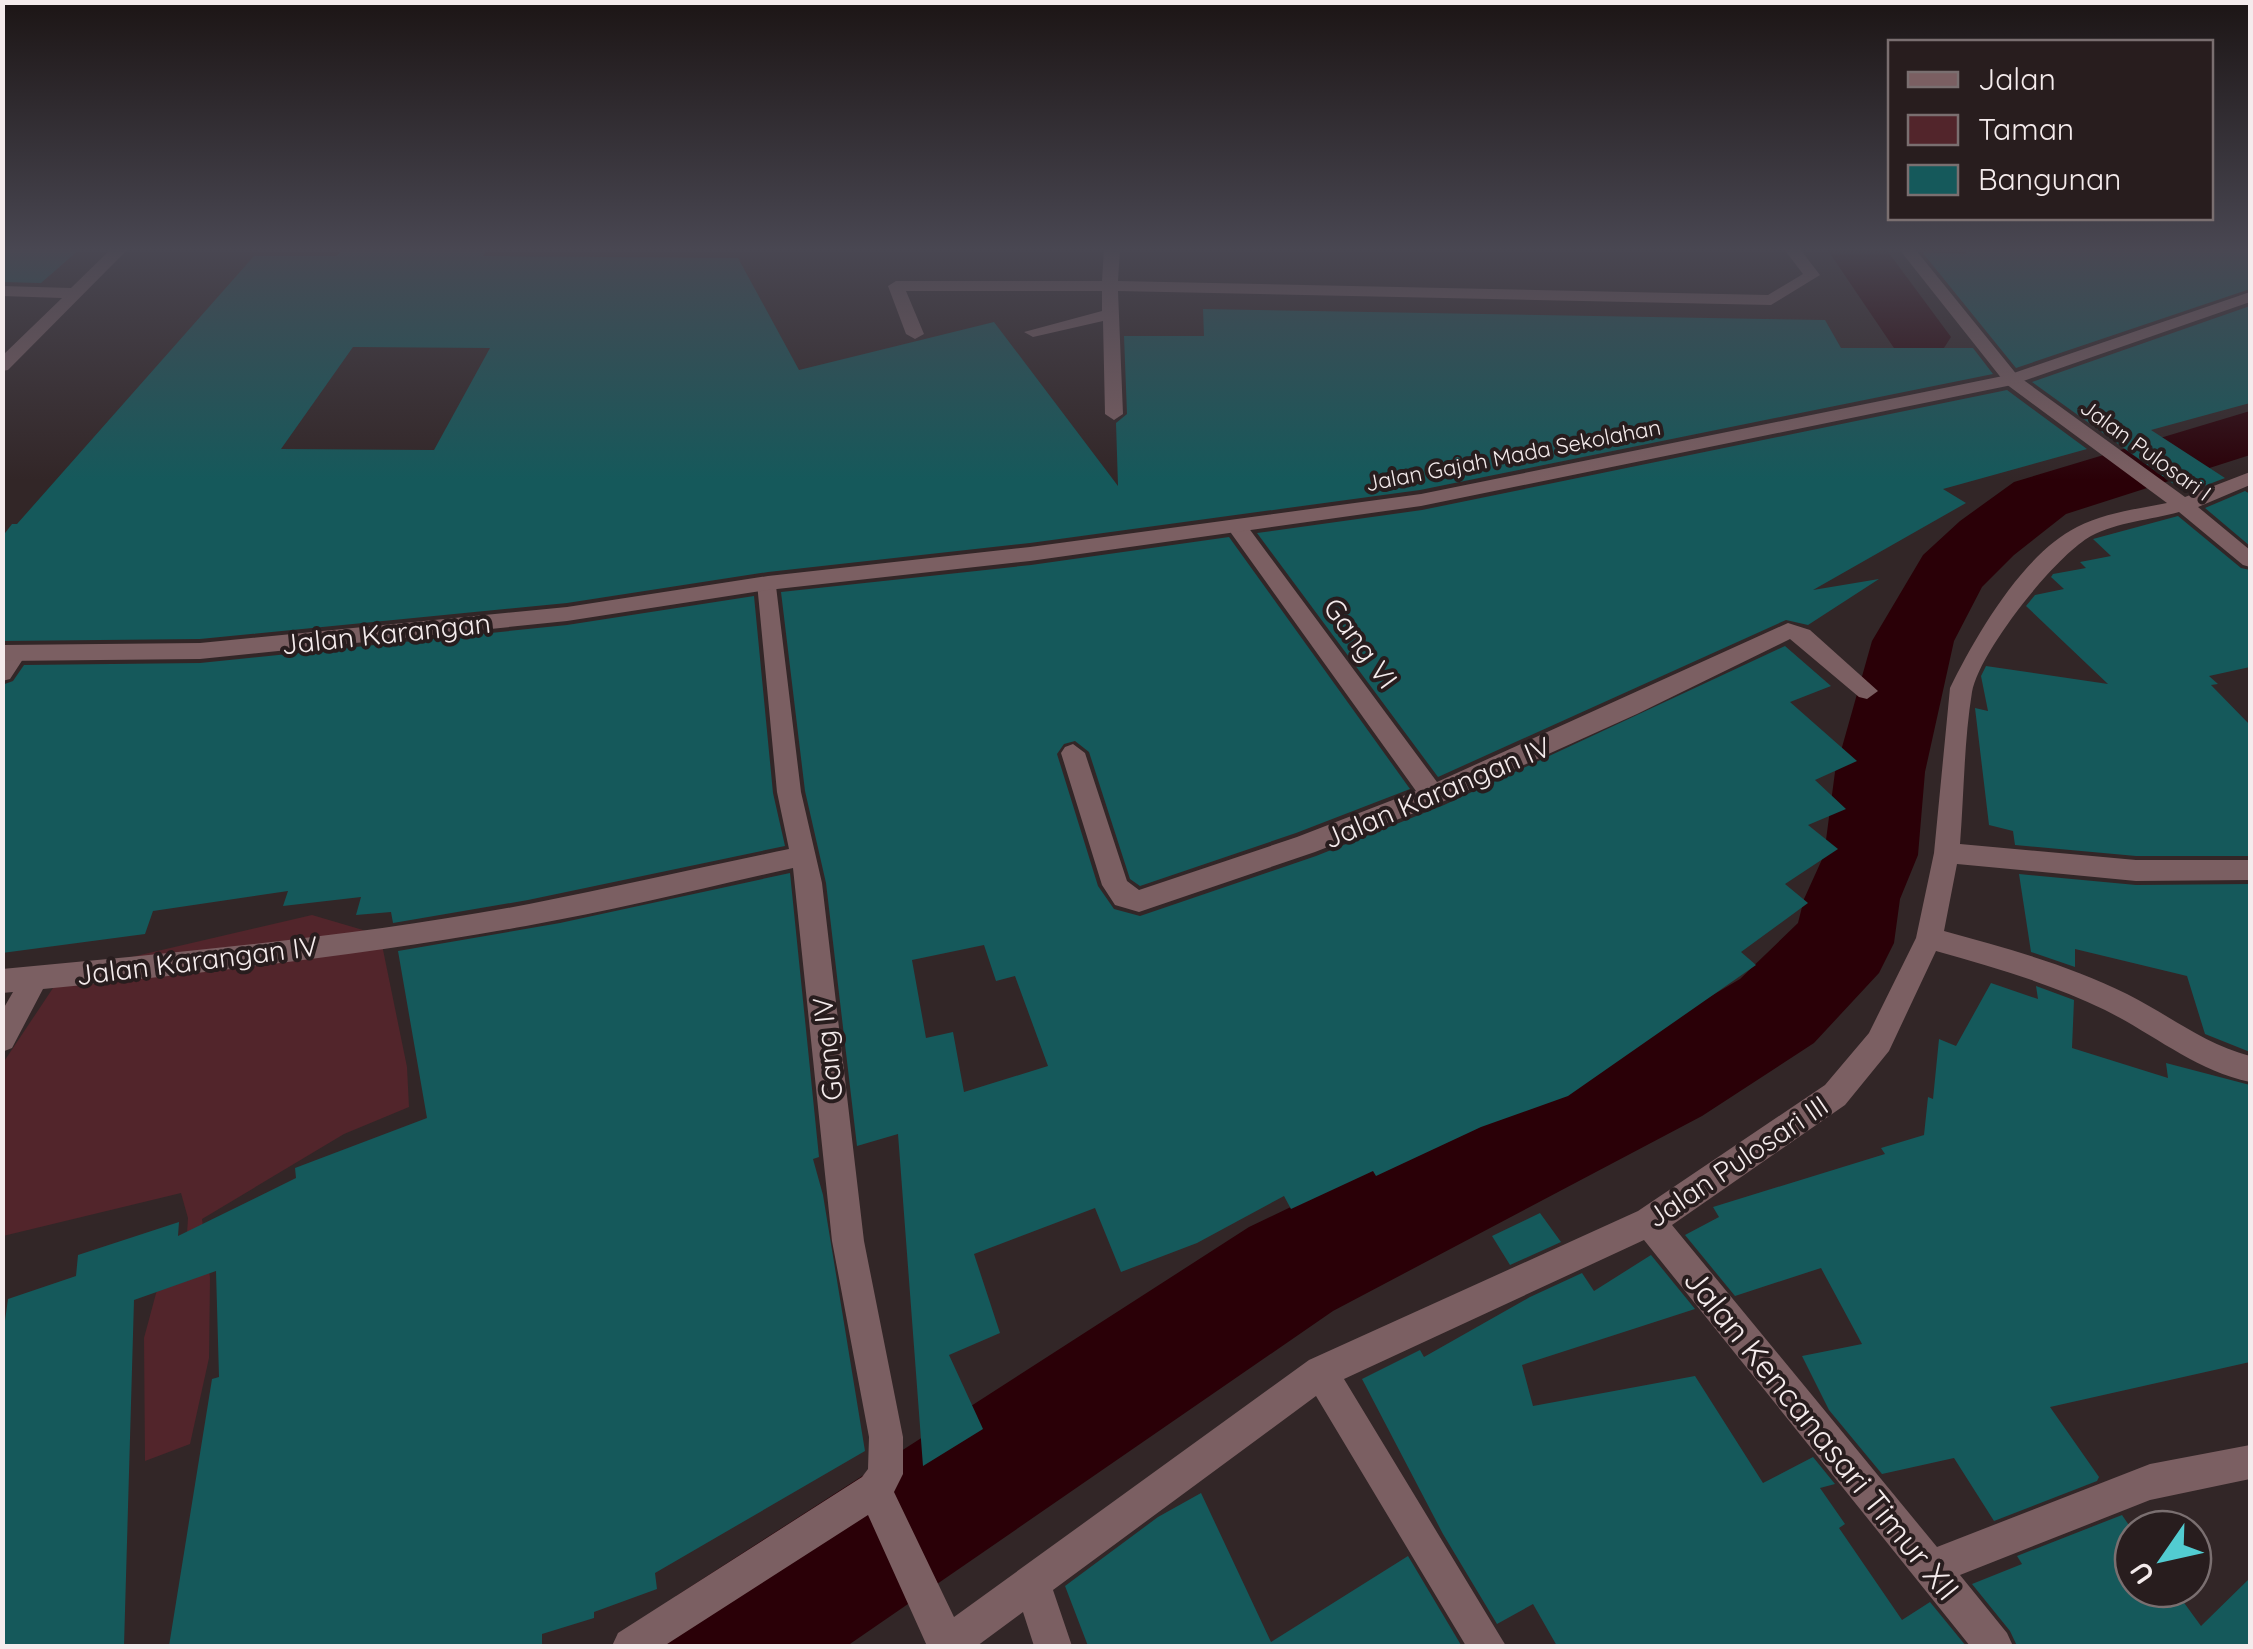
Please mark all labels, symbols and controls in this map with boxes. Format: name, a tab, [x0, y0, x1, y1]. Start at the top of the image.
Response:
legend	[1888, 40, 2213, 220]
text: Jalan	[1978, 60, 2056, 98]
text: Taman	[1978, 110, 2074, 148]
text: Bangunan	[1978, 160, 2121, 198]
street label: Jalan Pulosari I	[2075, 393, 2217, 507]
street label: Jalan Gajah Mada Sekolahan	[1363, 413, 1663, 497]
street label: Gang VI	[1316, 591, 1406, 695]
street label: Jalan Karangan	[280, 605, 492, 661]
street label: Jalan Karangan IV	[1318, 728, 1556, 856]
street label: Jalan Karangan IV	[74, 928, 320, 992]
street label: Gang IV	[804, 996, 850, 1102]
street label: Jalan Pulosari III	[1640, 1087, 1834, 1235]
street label: Jalan Kencanasari Timur XII	[1676, 1260, 1968, 1608]
north arrow	[2113, 1509, 2213, 1609]
text: U	[2122, 1555, 2162, 1591]

